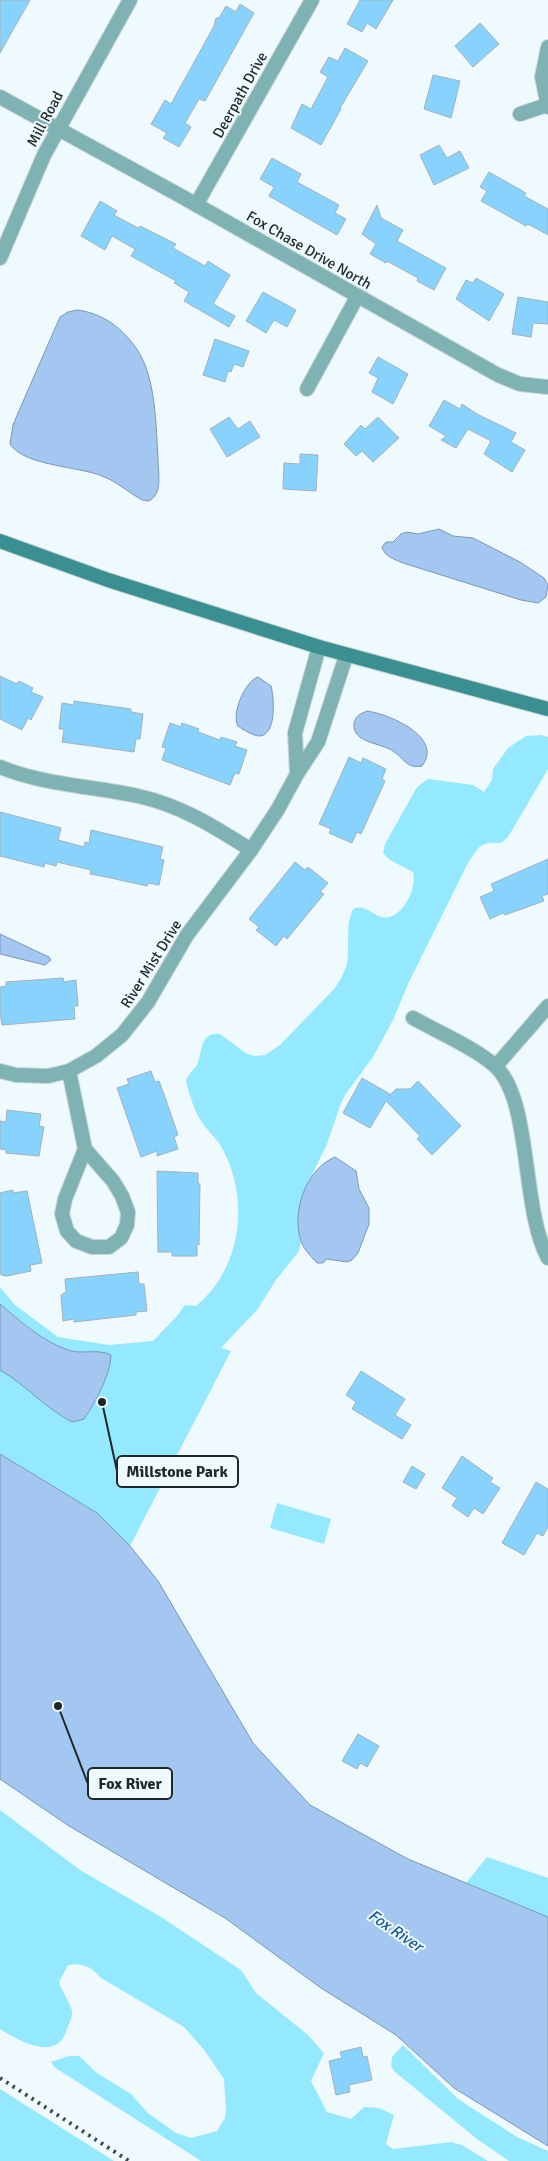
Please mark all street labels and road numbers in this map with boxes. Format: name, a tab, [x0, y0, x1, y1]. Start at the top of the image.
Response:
street label: Deerpath Drive	[209, 49, 271, 141]
street label: Mill Road	[23, 88, 67, 150]
street label: Fox Chase Drive North	[243, 207, 375, 293]
street label: River Mist Drive	[117, 917, 185, 1011]

